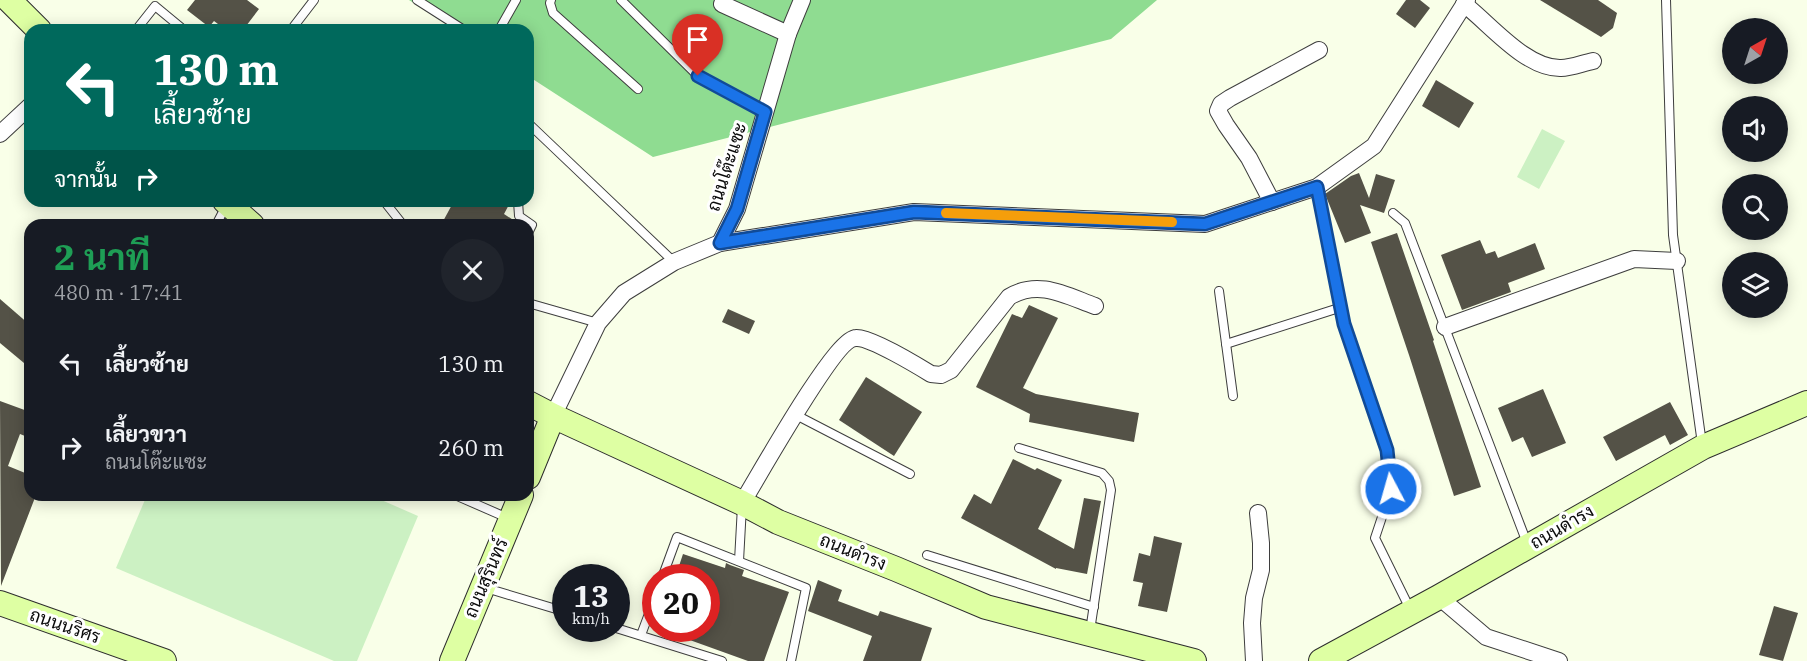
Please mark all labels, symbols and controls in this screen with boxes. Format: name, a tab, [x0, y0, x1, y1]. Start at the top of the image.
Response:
pin	[672, 14, 723, 76]
north arrow	[1722, 18, 1788, 84]
map controls	[1722, 18, 1788, 318]
icon: arrive	[681, 23, 714, 56]
text: 130 m	[153, 42, 279, 97]
icon: left	[54, 48, 132, 126]
text: เลี้ยวซ้าย	[153, 96, 251, 131]
button: sound	[1722, 96, 1788, 162]
street label: ถนนโต๊ะแซะ	[700, 119, 752, 214]
icon: right	[130, 162, 163, 195]
text: จากนั้น	[54, 164, 118, 193]
button: search	[1722, 174, 1788, 240]
text: 2 นาที	[54, 233, 150, 280]
button: close	[441, 239, 504, 302]
button: layers	[1722, 252, 1788, 318]
text: 480 m · 17:41	[54, 279, 183, 306]
icon: left	[54, 347, 87, 380]
text: เลี้ยวซ้าย	[105, 349, 189, 378]
text: 130 m	[438, 349, 504, 378]
text: เลี้ยวขวา	[105, 419, 187, 448]
icon: right	[54, 431, 87, 464]
text: 260 m	[438, 433, 504, 462]
text: ถนนโต๊ะแซะ	[105, 448, 207, 475]
position arrow	[1359, 457, 1423, 521]
street label: ถนนดำรง	[1526, 499, 1598, 554]
street label: ถนนดำรง	[817, 528, 890, 575]
street label: ถนนสุรินทร์	[458, 534, 514, 622]
speed limit sign: 20	[642, 564, 720, 642]
text: 13	[573, 576, 609, 615]
street label: ถนนนริศร	[27, 603, 104, 648]
text: km/h	[572, 609, 610, 628]

